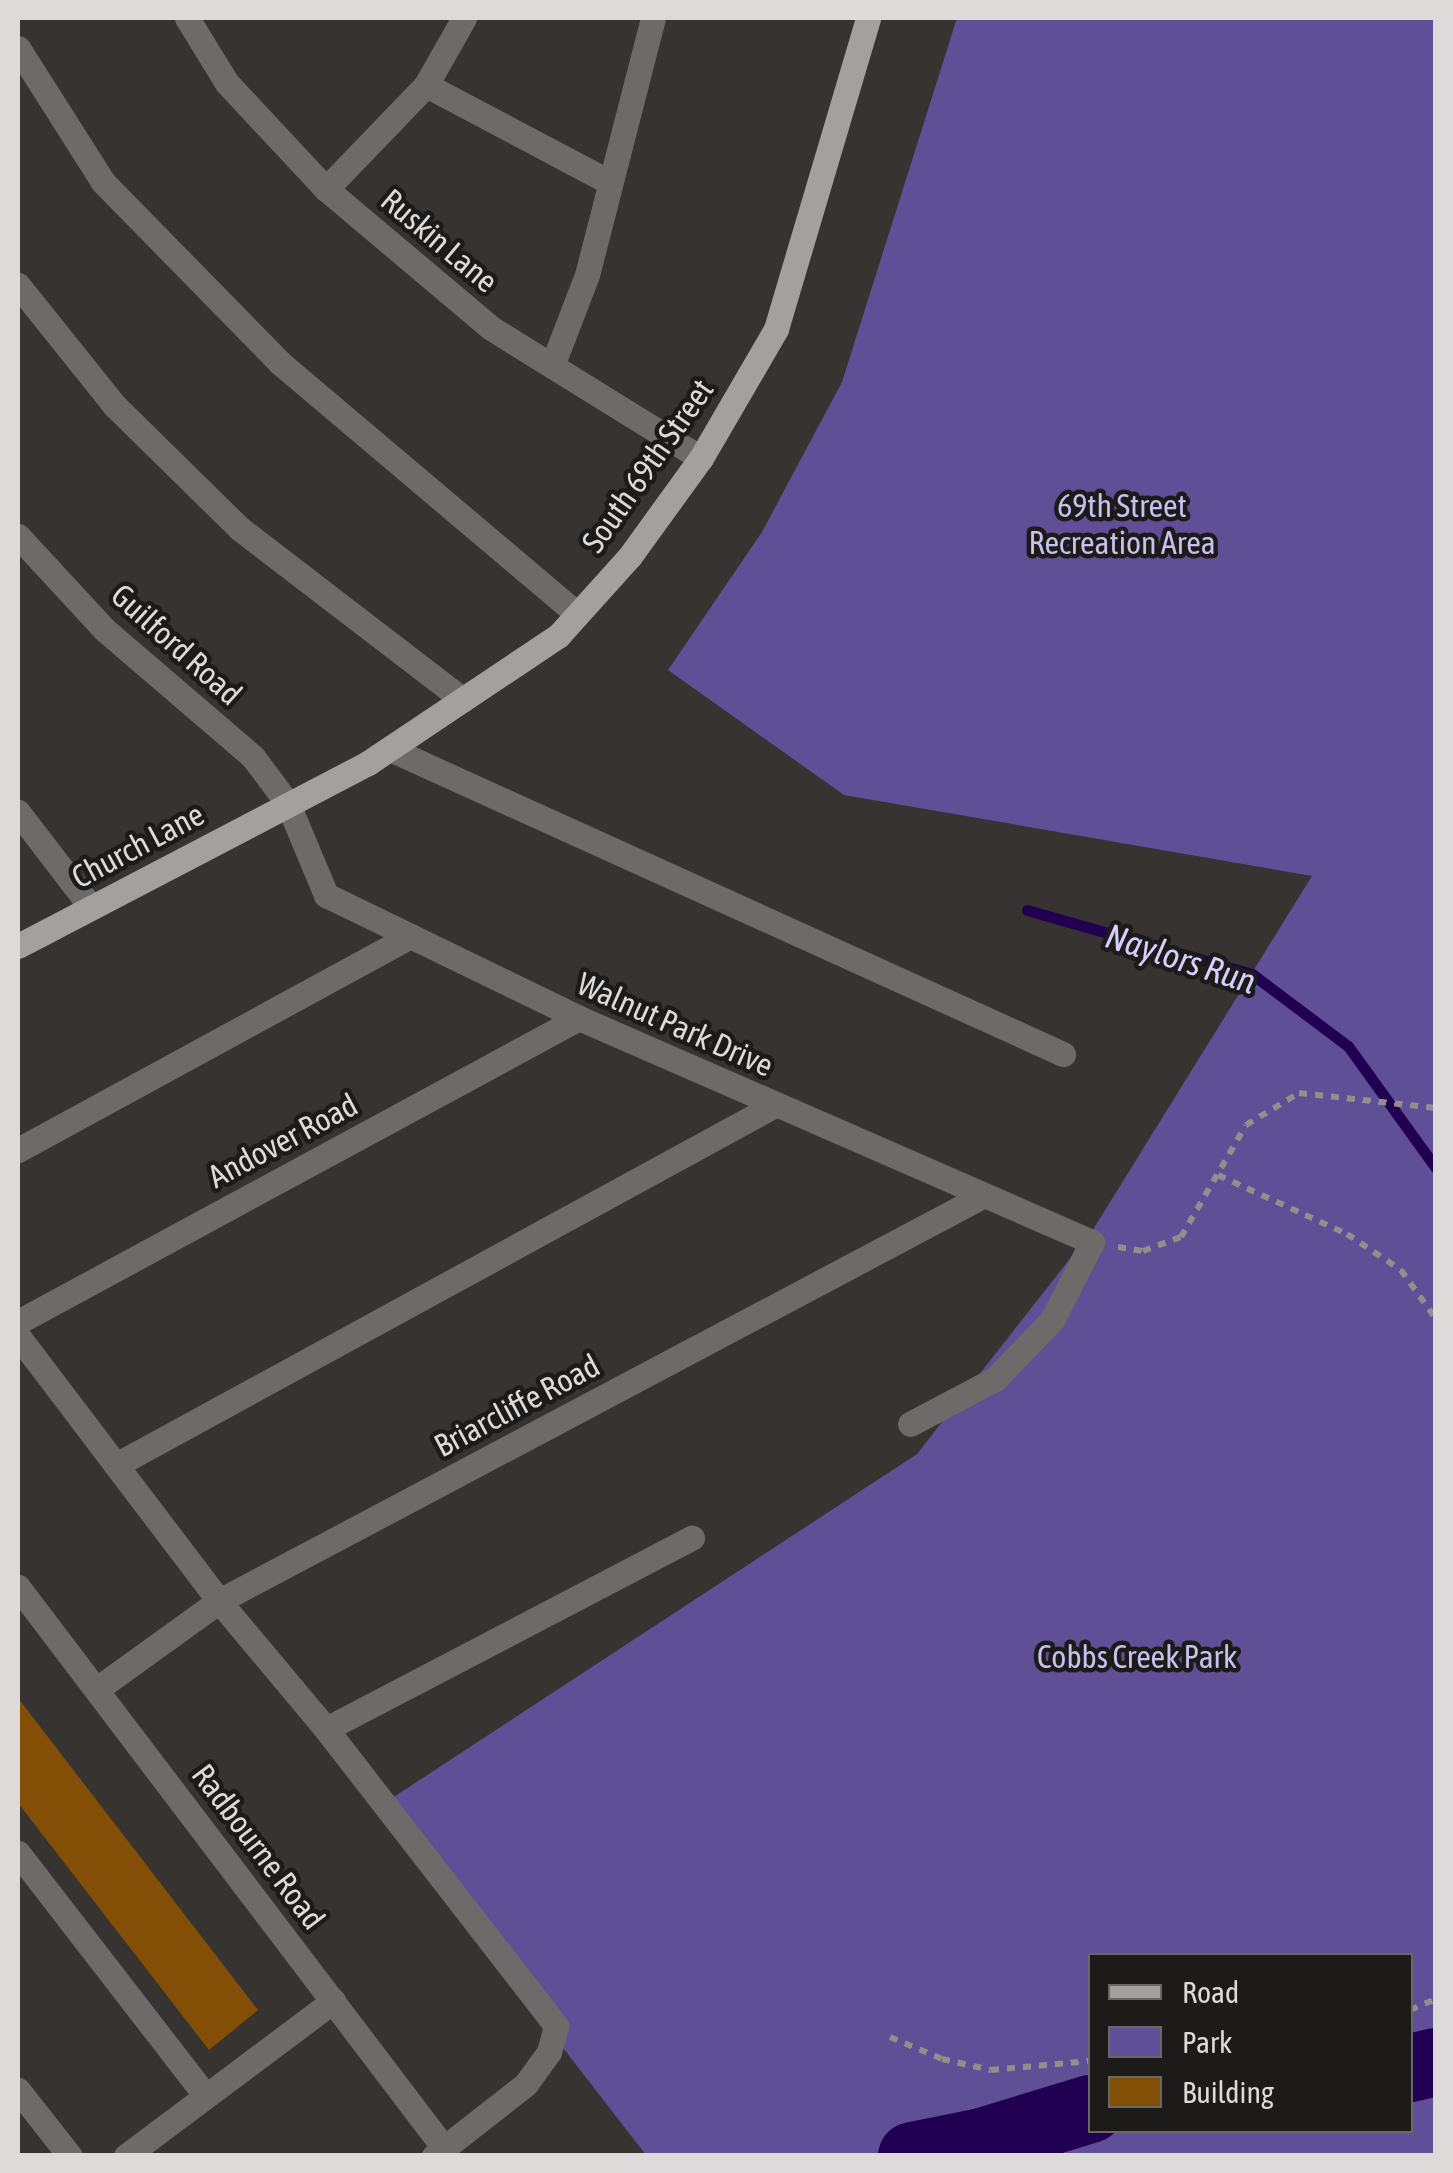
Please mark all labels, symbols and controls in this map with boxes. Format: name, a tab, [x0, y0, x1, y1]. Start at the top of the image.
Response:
street label: Ruskin Lane	[373, 181, 505, 301]
street label: South 69th Street	[574, 372, 722, 560]
park label: 69th Street Recreation Area	[1028, 488, 1216, 563]
street label: Guilford Road	[103, 576, 249, 714]
street label: Church Lane	[65, 795, 211, 897]
water label: Naylors Run	[1101, 914, 1261, 1002]
street label: Walnut Park Drive	[571, 965, 779, 1085]
street label: Andover Road	[202, 1086, 364, 1196]
street label: Briarcliffe Road	[428, 1346, 606, 1466]
park label: Cobbs Creek Park	[1037, 1638, 1237, 1676]
street label: Radbourne Road	[183, 1757, 333, 1937]
legend	[1088, 1953, 1413, 2133]
text: Road	[1182, 1975, 1239, 2009]
text: Park	[1182, 2025, 1232, 2059]
text: Building	[1182, 2075, 1274, 2109]

